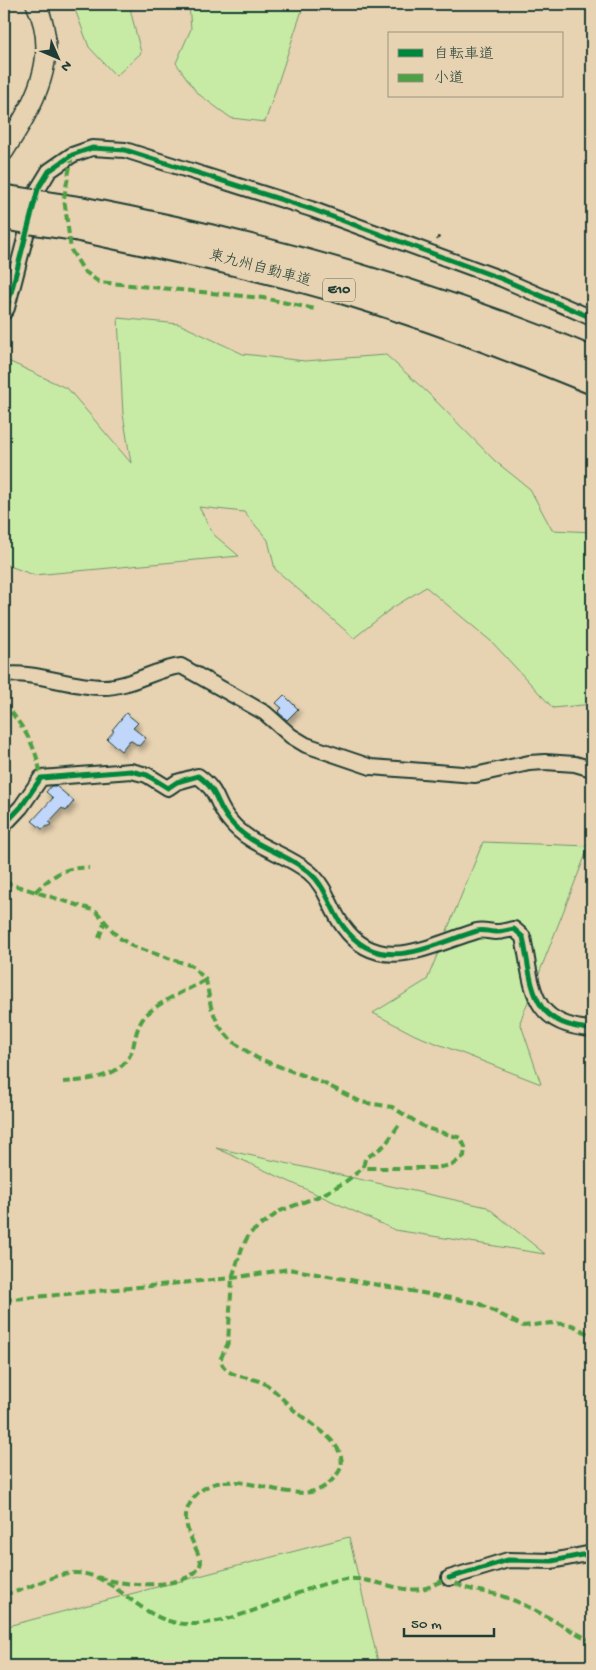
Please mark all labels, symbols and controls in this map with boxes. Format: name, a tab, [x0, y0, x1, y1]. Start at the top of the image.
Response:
north arrow	[32, 32, 82, 82]
legend	[388, 32, 564, 98]
text: 自転車道	[434, 45, 494, 64]
text: N	[56, 56, 75, 75]
text: 小道	[434, 70, 464, 88]
street label: 東九州自動車道	[207, 246, 313, 291]
road number: E10	[323, 278, 355, 302]
scale bar	[404, 1605, 494, 1637]
text: 50 m	[411, 1616, 442, 1634]

